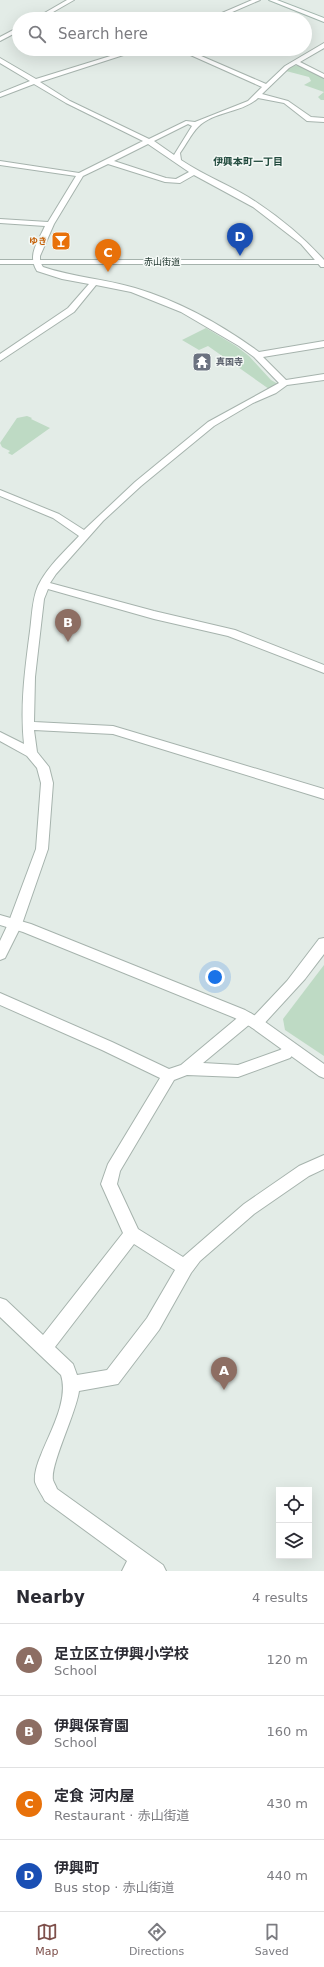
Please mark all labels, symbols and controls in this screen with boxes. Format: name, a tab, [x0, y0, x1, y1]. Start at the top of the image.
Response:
search box	[12, 12, 312, 56]
icon: search	[26, 23, 48, 45]
text: Search here	[58, 25, 148, 43]
district label: 伊興本町一丁目	[213, 156, 283, 167]
pin: D	[227, 223, 253, 256]
bar icon: ゆき	[50, 230, 72, 252]
place label: ゆき	[29, 236, 47, 246]
pin: C	[95, 239, 121, 272]
street label: 赤山街道	[144, 257, 180, 267]
temple icon: 真国寺	[191, 351, 213, 373]
place label: 真国寺	[216, 357, 243, 367]
pin: B	[55, 609, 81, 642]
your location	[205, 967, 225, 987]
pin: A	[211, 1357, 237, 1390]
map controls	[276, 1487, 312, 1559]
button: locate	[276, 1487, 312, 1523]
button: layers	[276, 1523, 312, 1559]
text: Nearby	[16, 1587, 85, 1607]
text: 4 results	[252, 1590, 308, 1605]
text: 足立区立伊興小学校	[54, 1645, 189, 1663]
text: A	[24, 1652, 34, 1667]
text: 120 m	[266, 1652, 308, 1667]
text: School	[54, 1663, 97, 1678]
text: 伊興保育園	[54, 1717, 129, 1735]
text: B	[24, 1724, 34, 1739]
text: 160 m	[266, 1724, 308, 1739]
text: School	[54, 1735, 97, 1750]
text: 定食 河内屋	[54, 1787, 134, 1805]
text: C	[24, 1796, 34, 1811]
text: 430 m	[266, 1796, 308, 1811]
text: Restaurant · 赤山街道	[54, 1808, 190, 1823]
text: 伊興町	[54, 1859, 99, 1877]
text: D	[24, 1868, 34, 1883]
text: 440 m	[266, 1868, 308, 1883]
text: Bus stop · 赤山街道	[54, 1880, 175, 1895]
tab: Map	[35, 1921, 58, 1958]
tab: Directions	[129, 1921, 184, 1958]
tab: Saved	[255, 1921, 289, 1958]

